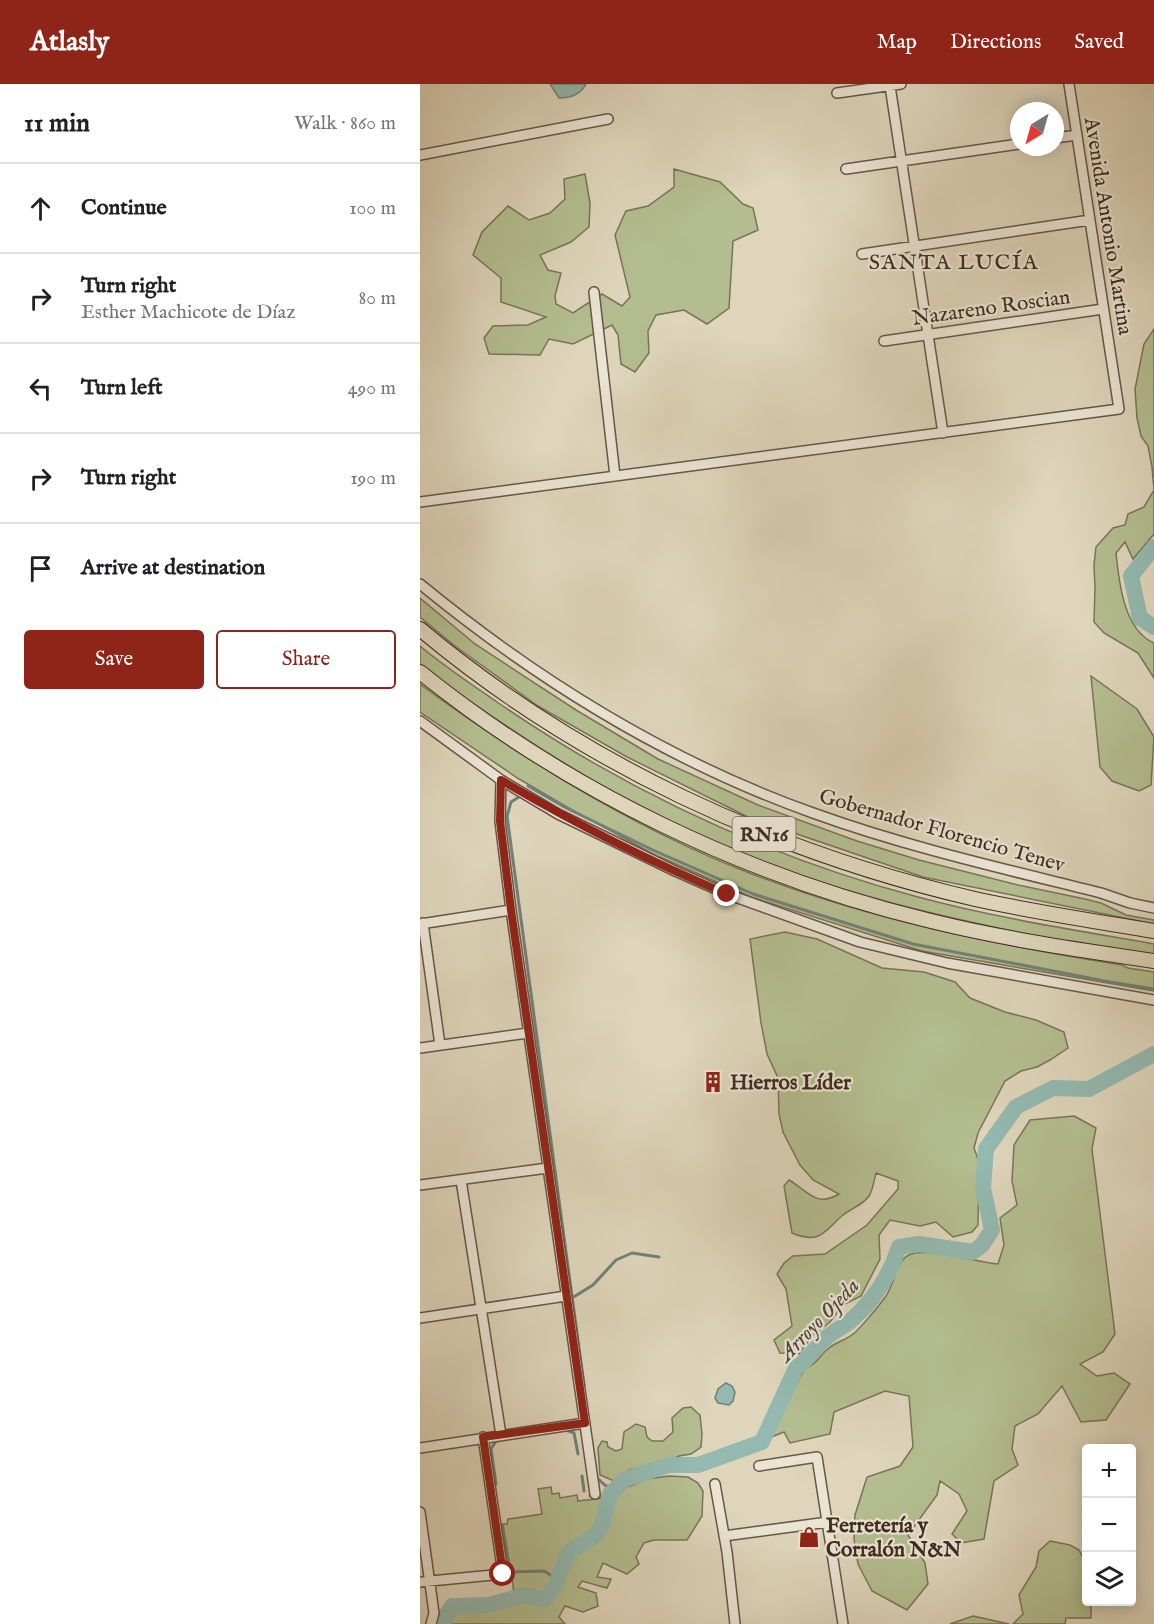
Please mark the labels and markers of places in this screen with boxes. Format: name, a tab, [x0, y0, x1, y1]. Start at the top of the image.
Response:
building icon: Hierros Líder	[701, 1070, 725, 1094]
place label: Hierros Líder	[730, 1070, 851, 1097]
place label: Ferretería y Corralón N&N	[826, 1513, 962, 1564]
shop icon: Ferretería y Corralón N&N	[797, 1525, 821, 1549]

